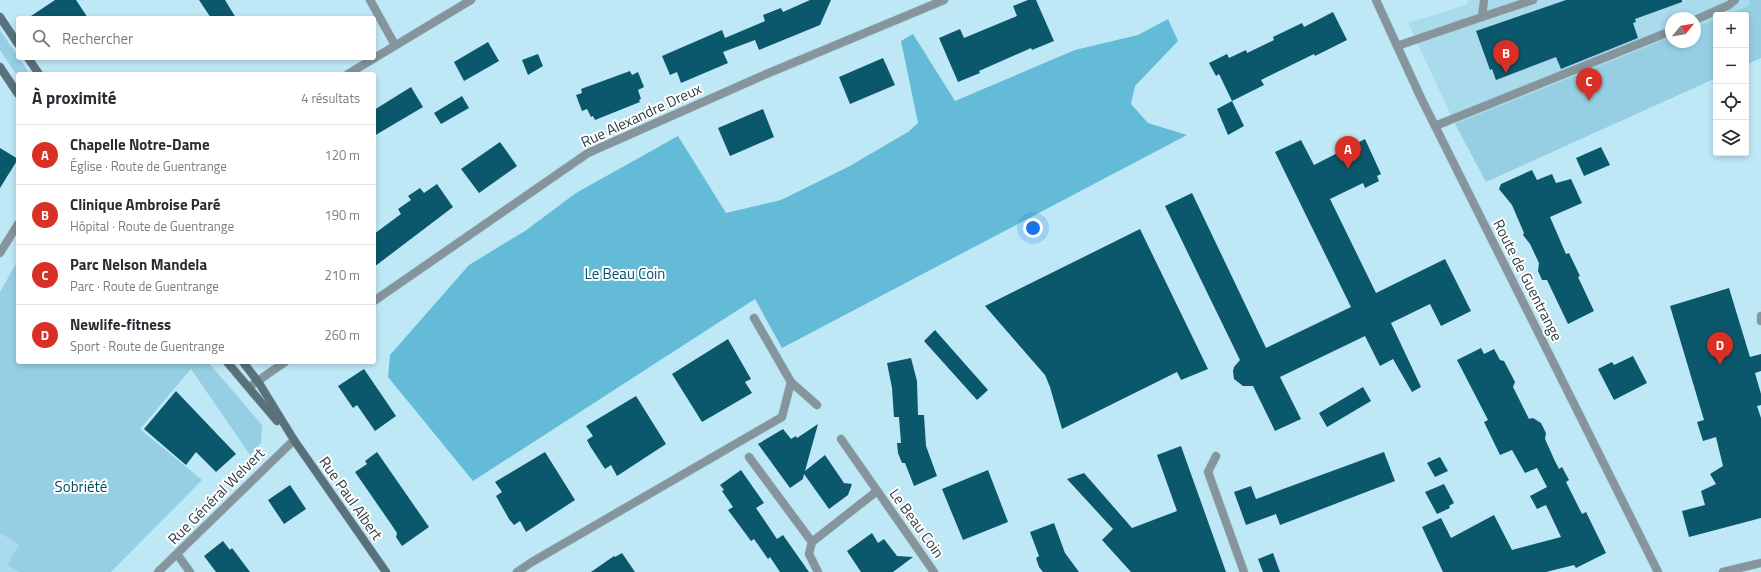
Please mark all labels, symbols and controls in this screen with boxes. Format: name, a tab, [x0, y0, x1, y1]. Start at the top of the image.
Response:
north arrow	[1665, 12, 1701, 48]
map controls	[1713, 12, 1749, 156]
button: +	[1713, 12, 1749, 48]
search box	[16, 16, 376, 60]
icon: search	[30, 27, 52, 49]
text: Rechercher	[62, 27, 133, 50]
pin: B	[1493, 40, 1519, 73]
button: −	[1713, 48, 1749, 84]
pin: C	[1576, 68, 1602, 101]
street label: Rue Alexandre Dreux	[577, 77, 705, 153]
button: locate	[1713, 84, 1749, 120]
text: À proximité	[32, 85, 116, 111]
text: 4 résultats	[301, 88, 360, 108]
button: layers	[1713, 120, 1749, 156]
text: Chapelle Notre-Dame	[70, 133, 210, 156]
pin: A	[1335, 136, 1361, 169]
text: A	[41, 145, 49, 165]
text: 120 m	[324, 145, 360, 165]
text: Église · Route de Guentrange	[70, 156, 227, 176]
text: Clinique Ambroise Paré	[70, 193, 221, 216]
text: B	[41, 205, 49, 225]
text: 190 m	[324, 205, 360, 225]
street label: Route de Guentrange	[1487, 215, 1569, 345]
text: Hôpital · Route de Guentrange	[70, 216, 234, 236]
your location	[1023, 218, 1043, 238]
text: Parc Nelson Mandela	[70, 253, 207, 276]
park label: Le Beau Coin	[585, 262, 665, 285]
text: C	[41, 265, 49, 285]
text: 210 m	[324, 265, 360, 285]
text: Parc · Route de Guentrange	[70, 276, 219, 296]
text: Newlife-fitness	[70, 313, 171, 336]
text: D	[41, 325, 49, 345]
text: 260 m	[324, 325, 360, 345]
pin: D	[1707, 332, 1733, 365]
text: Sport · Route de Guentrange	[70, 336, 225, 356]
street label: Rue Général Welvert	[162, 442, 270, 550]
street label: Rue Paul Albert	[314, 451, 389, 545]
park label: Sobriété	[55, 475, 107, 498]
street label: Le Beau Coin	[884, 484, 950, 562]

